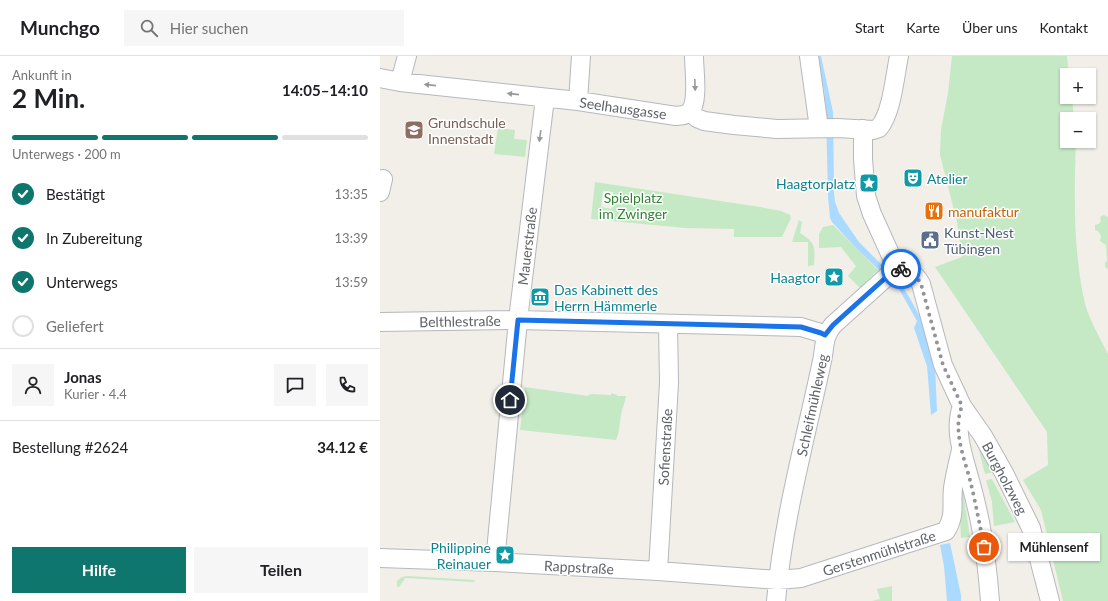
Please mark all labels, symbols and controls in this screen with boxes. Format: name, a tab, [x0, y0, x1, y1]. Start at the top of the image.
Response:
search box	[124, 10, 404, 46]
text: Munchgo	[20, 16, 100, 39]
icon: search	[138, 17, 160, 39]
text: Hier suchen	[170, 19, 248, 37]
text: Start	[855, 19, 884, 36]
text: Karte	[906, 19, 940, 36]
text: Über uns	[962, 19, 1017, 36]
text: Kontakt	[1039, 19, 1088, 36]
text: Ankunft in	[12, 67, 72, 83]
map controls	[1060, 68, 1096, 148]
button: +	[1060, 68, 1096, 104]
one-way arrow	[692, 79, 698, 92]
text: 14:05–14:10	[282, 81, 368, 99]
text: 2 Min.	[12, 82, 85, 114]
one-way arrow	[424, 82, 436, 88]
one-way arrow	[507, 91, 519, 97]
street label: Seelhausgasse	[578, 93, 668, 123]
button: −	[1060, 112, 1096, 148]
place label: Grundschule Innenstadt	[428, 114, 506, 147]
school or university icon: Grundschule Innenstadt	[403, 119, 425, 141]
one-way arrow	[537, 130, 543, 142]
text: Unterwegs · 200 m	[12, 146, 121, 162]
theatre icon: Atelier	[902, 167, 924, 189]
place label: Atelier	[927, 170, 968, 187]
place icon: Haagtorplatz	[858, 172, 880, 194]
place label: Haagtorplatz	[776, 175, 855, 192]
icon: check	[12, 183, 34, 205]
text: Bestätigt	[46, 185, 105, 203]
text: 13:35	[335, 186, 368, 202]
park label: Spielplatz im Zwinger	[599, 189, 667, 222]
restaurant icon: manufaktur	[923, 200, 945, 222]
place label: manufaktur	[948, 203, 1019, 220]
street label: Mauerstraße	[514, 206, 540, 286]
place label: Kunst-Nest Tübingen	[944, 224, 1014, 257]
icon: check	[12, 227, 34, 249]
text: In Zubereitung	[46, 229, 142, 247]
public building icon: Kunst-Nest Tübingen	[919, 229, 941, 251]
text: 13:39	[335, 230, 368, 246]
courier	[881, 249, 921, 289]
icon: bike	[890, 258, 912, 280]
place icon: Haagtor	[823, 266, 845, 288]
place label: Haagtor	[770, 269, 820, 286]
icon: check	[12, 271, 34, 293]
text: Unterwegs	[46, 273, 118, 291]
text: 13:59	[335, 274, 368, 290]
place label: Das Kabinett des Herrn Hämmerle	[554, 281, 658, 314]
museum icon: Das Kabinett des Herrn Hämmerle	[529, 286, 551, 308]
street label: Belthlestraße	[419, 312, 501, 330]
text: Geliefert	[46, 317, 104, 335]
street label: Schleifmühleweg	[793, 352, 831, 458]
button: person	[12, 364, 54, 406]
button: chat	[274, 364, 316, 406]
button: phone	[326, 364, 368, 406]
text: Jonas	[64, 368, 101, 386]
pin	[493, 383, 527, 417]
text: Kurier · 4.4	[64, 386, 127, 402]
icon: home	[499, 389, 521, 411]
street label: Sofienstraße	[654, 408, 676, 486]
text: Bestellung #2624	[12, 438, 128, 456]
text: 34.12 €	[317, 438, 368, 456]
street label: Burgholzweg	[979, 439, 1031, 517]
street label: Gerstenmühlstraße	[820, 527, 938, 579]
pin	[967, 530, 1001, 564]
callout: Mühlensenf	[1008, 533, 1100, 561]
icon: bag	[973, 536, 995, 558]
place label: Philippine Reinauer	[431, 539, 491, 572]
text: Mühlensenf	[1020, 539, 1088, 555]
place icon: Philippine Reinauer	[494, 544, 516, 566]
button: Hilfe	[12, 547, 186, 593]
button: Teilen	[194, 547, 368, 593]
street label: Rappstraße	[544, 557, 614, 577]

